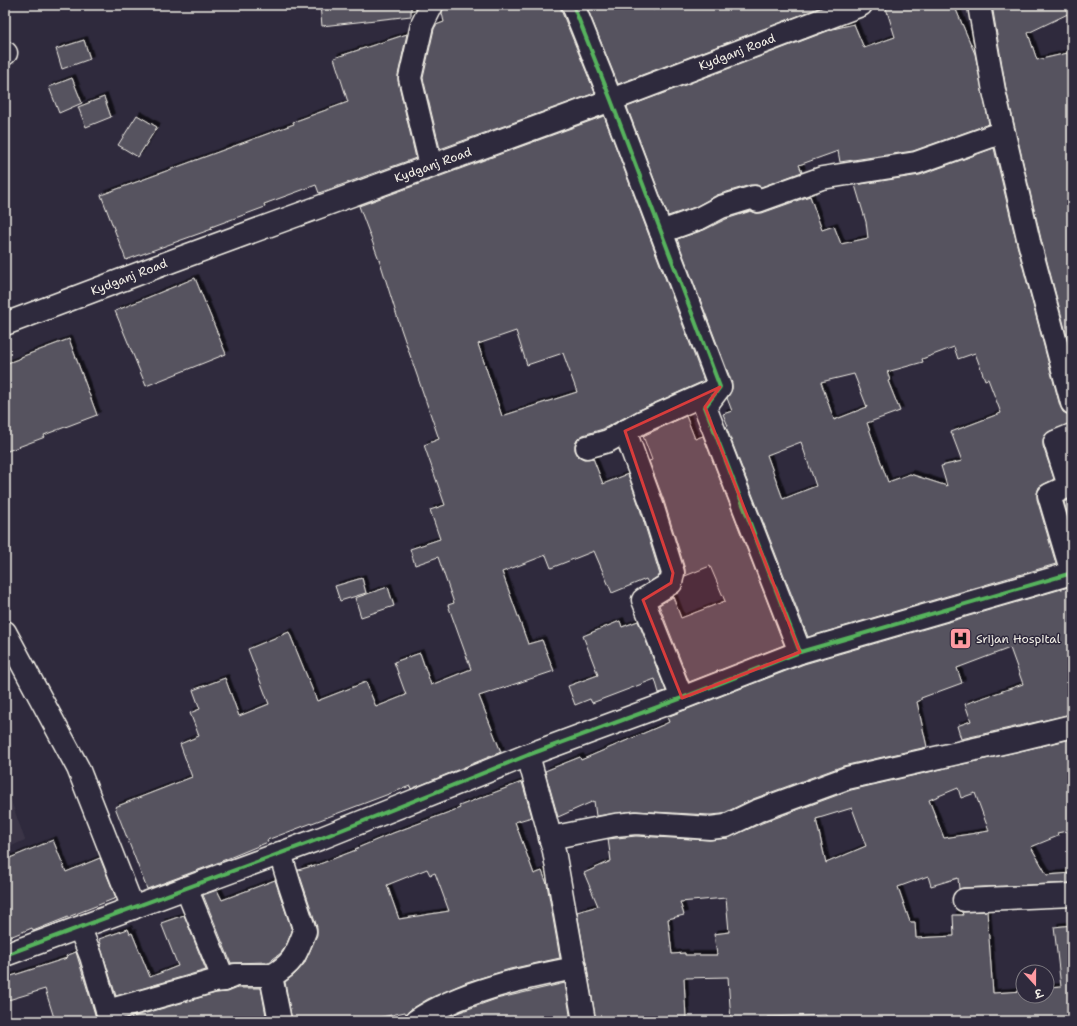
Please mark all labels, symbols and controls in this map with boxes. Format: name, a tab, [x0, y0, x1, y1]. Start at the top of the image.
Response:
street label: Kydganj Road	[696, 30, 778, 74]
street label: Kydganj Road	[392, 144, 474, 186]
street label: Kydganj Road	[88, 255, 170, 299]
hospital icon: Srijan Hospital	[948, 626, 974, 652]
place label: Srijan Hospital	[976, 631, 1061, 647]
north arrow	[1015, 964, 1055, 1004]
text: उ	[1031, 984, 1045, 1002]

